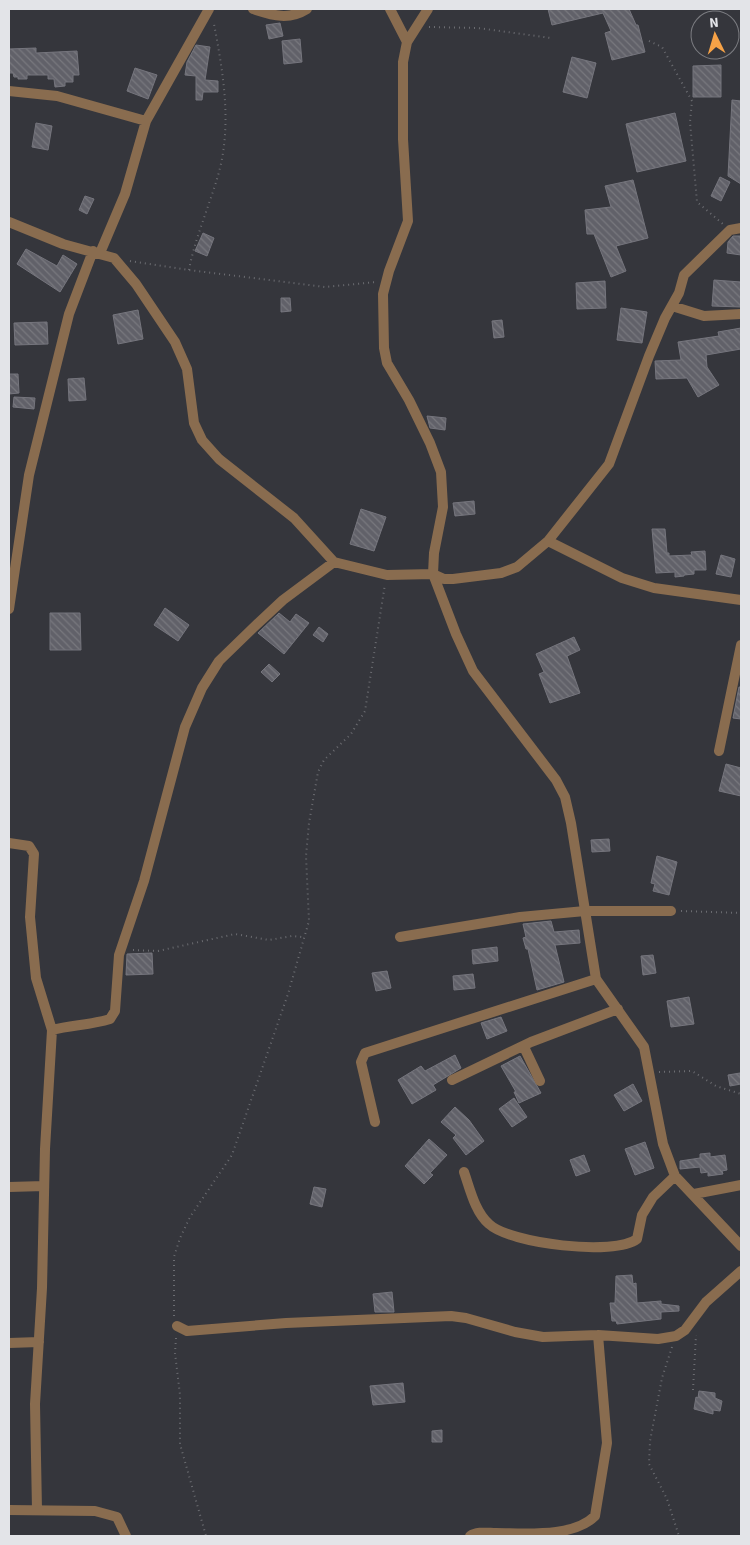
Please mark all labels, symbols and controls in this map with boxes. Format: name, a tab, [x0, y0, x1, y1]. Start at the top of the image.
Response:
north arrow	[690, 10, 740, 60]
text: N	[708, 13, 719, 33]

